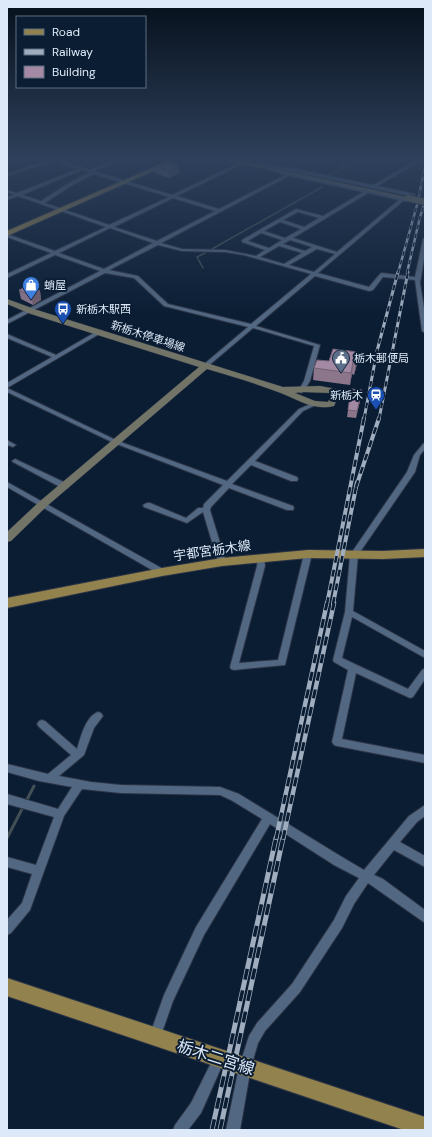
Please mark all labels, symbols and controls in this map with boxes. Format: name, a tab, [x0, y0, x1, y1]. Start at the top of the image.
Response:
legend	[16, 16, 146, 88]
text: Road	[52, 24, 80, 40]
text: Railway	[52, 44, 93, 60]
text: Building	[52, 64, 96, 80]
shop icon: 蛸屋	[21, 275, 41, 300]
place label: 蛸屋	[44, 278, 66, 292]
bus stop icon: 新栃木駅西	[53, 299, 73, 324]
place label: 新栃木駅西	[76, 302, 131, 316]
street label: 新栃木停車場線	[109, 317, 187, 355]
public building icon: 栃木郵便局	[331, 348, 351, 373]
place label: 栃木郵便局	[354, 351, 409, 365]
station icon: 新栃木	[366, 385, 386, 410]
place label: 新栃木	[330, 388, 363, 402]
street label: 宇都宮栃木線	[172, 537, 252, 564]
street label: 栃木二宮線	[175, 1035, 257, 1080]

